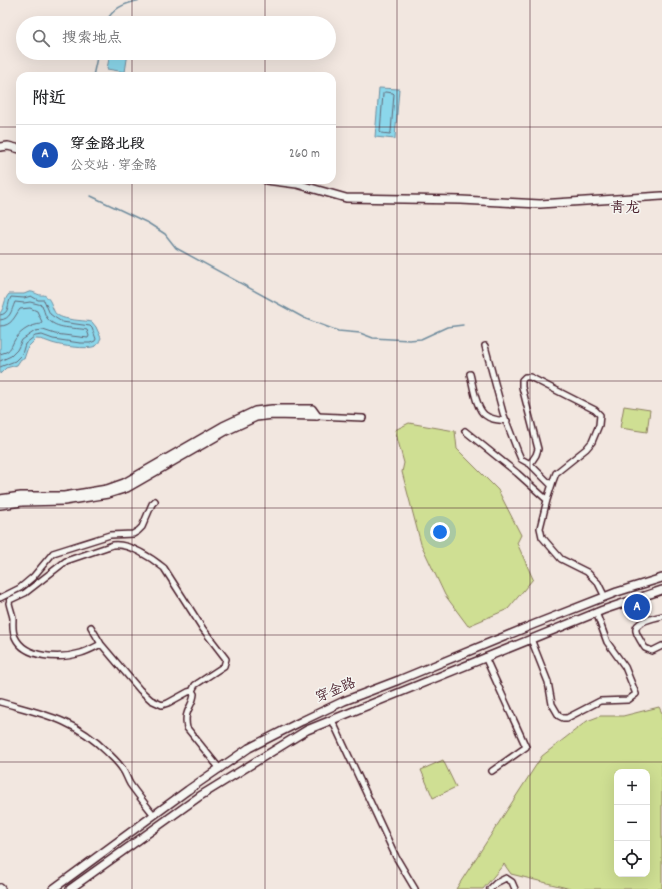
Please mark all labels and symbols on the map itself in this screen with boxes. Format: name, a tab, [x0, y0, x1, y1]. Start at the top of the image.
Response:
district label: 青龙	[610, 198, 640, 220]
your location	[430, 522, 450, 542]
pin: A	[624, 592, 650, 622]
street label: 穿金路	[313, 674, 359, 708]

